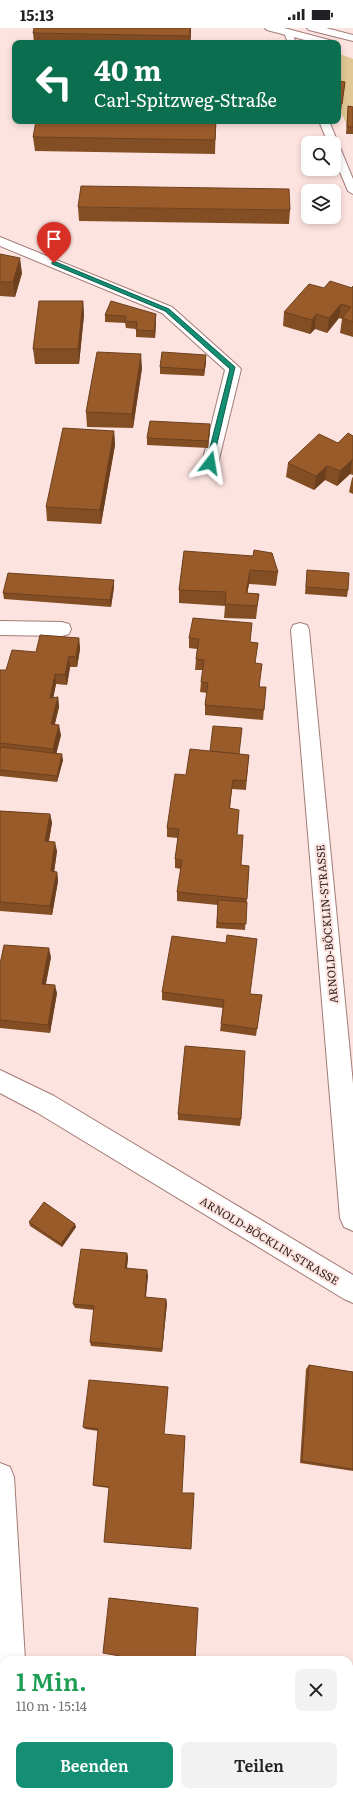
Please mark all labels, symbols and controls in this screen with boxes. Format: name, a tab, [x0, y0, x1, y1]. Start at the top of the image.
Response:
text: 15:13	[20, 3, 54, 26]
text: 40 m	[94, 48, 162, 90]
icon: left	[28, 56, 80, 108]
text: Carl-Spitzweg-Straße	[94, 86, 277, 113]
map controls	[301, 136, 341, 224]
button: search	[301, 136, 341, 176]
button: layers	[301, 184, 341, 224]
pin	[37, 222, 71, 263]
icon: arrive	[43, 228, 65, 250]
position arrow	[189, 442, 231, 484]
street label: ARNOLD-BÖCKLIN-STRASSE	[311, 844, 341, 1004]
street label: ARNOLD-BÖCKLIN-STRASSE	[198, 1192, 342, 1288]
text: 1 Min.	[16, 1663, 87, 1698]
button: close	[295, 1669, 337, 1711]
text: 110 m · 15:14	[16, 1696, 87, 1715]
button: Beenden	[16, 1742, 173, 1788]
button: Teilen	[181, 1742, 337, 1788]

